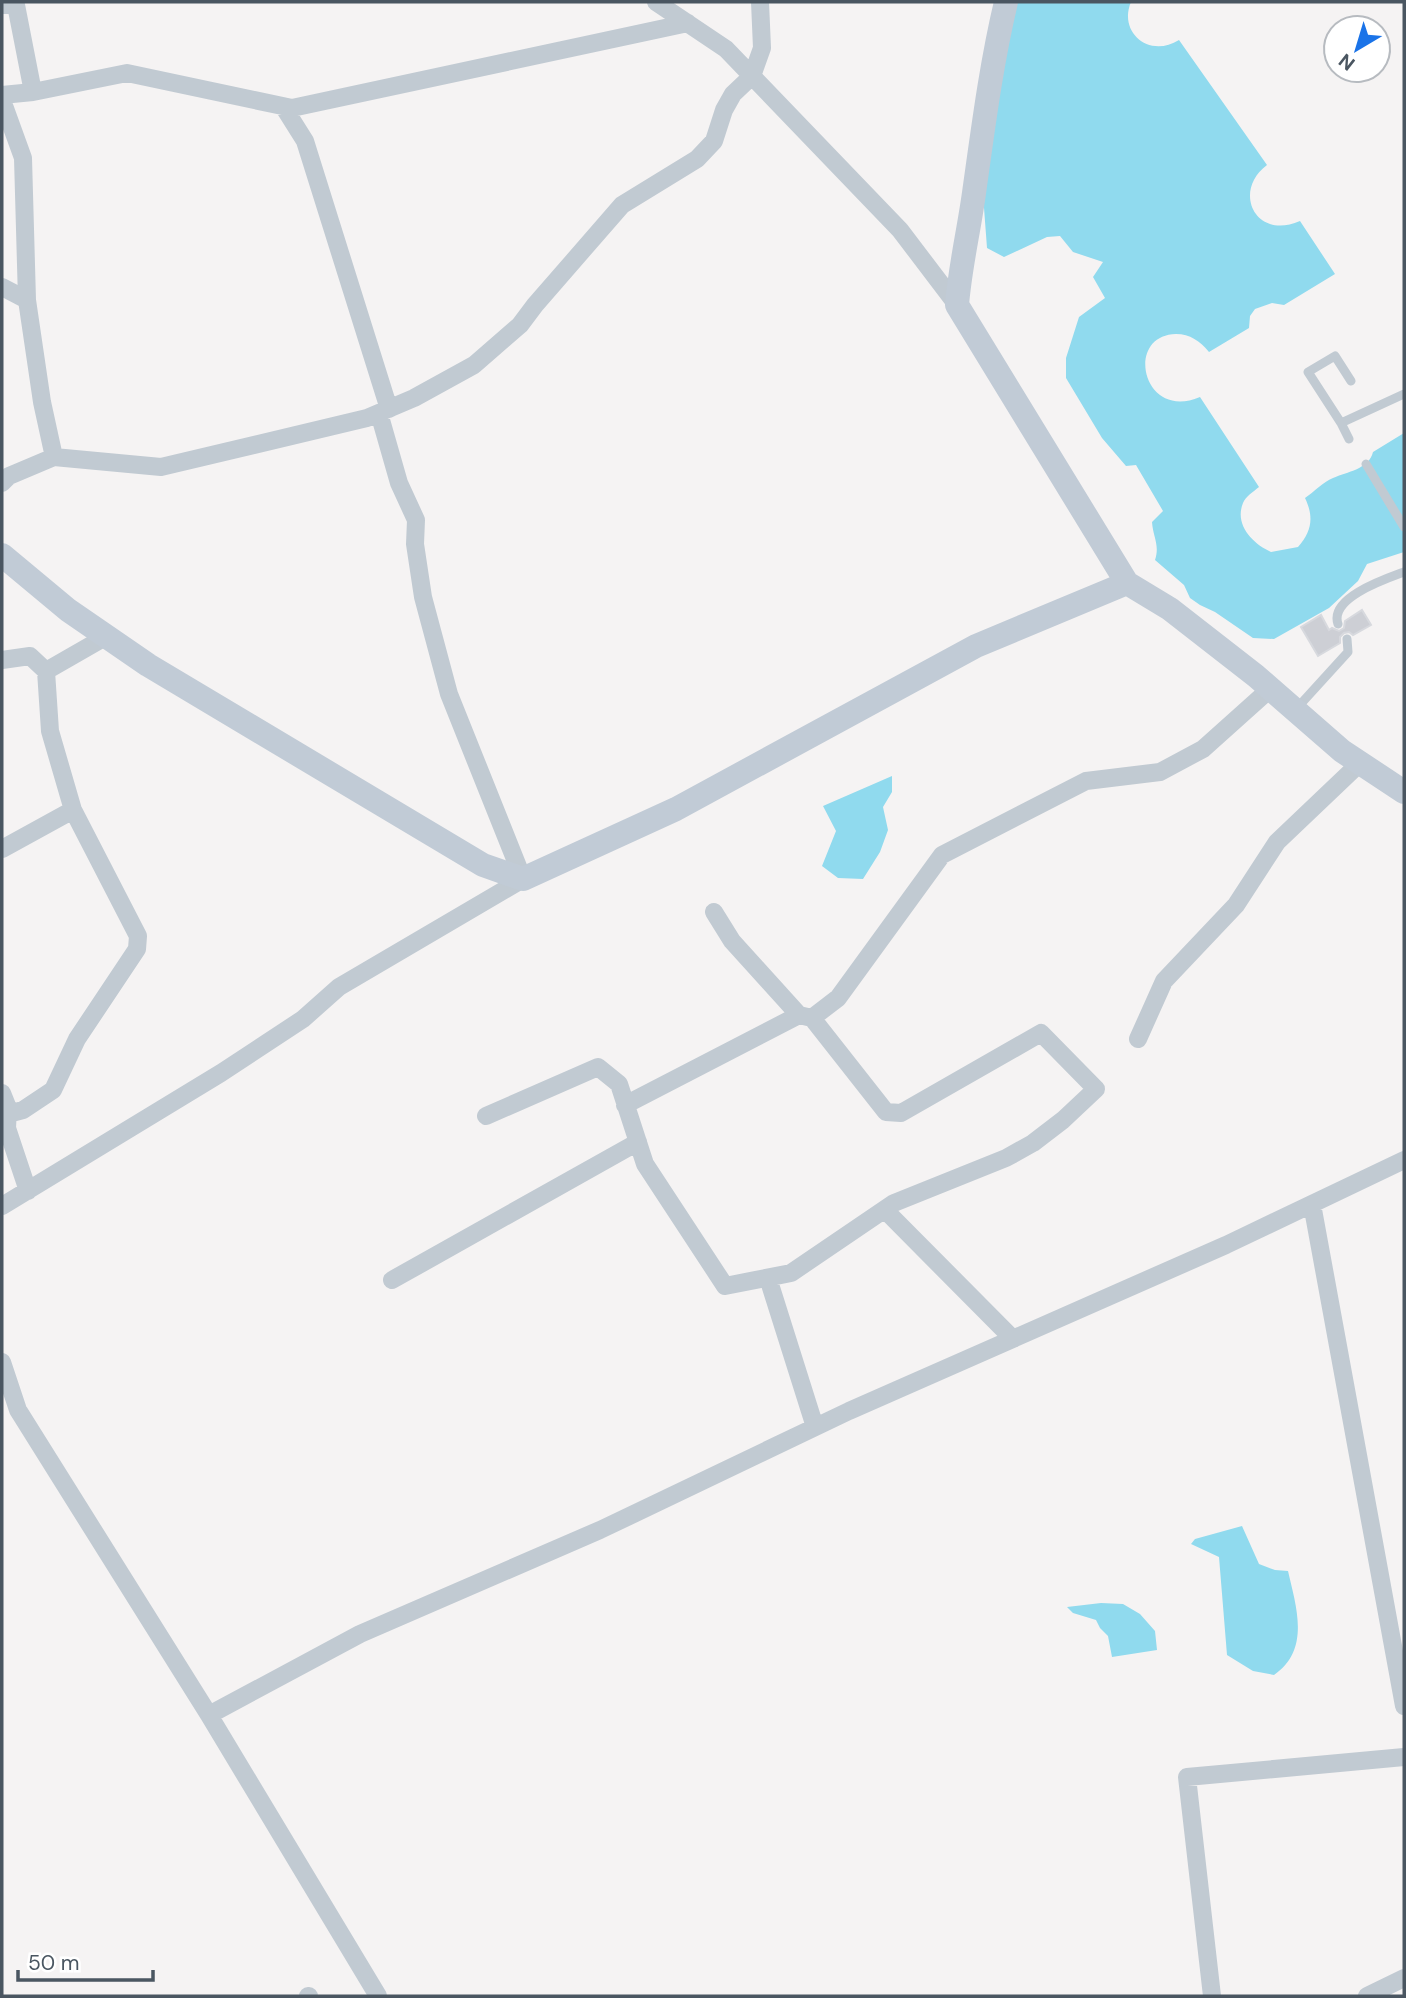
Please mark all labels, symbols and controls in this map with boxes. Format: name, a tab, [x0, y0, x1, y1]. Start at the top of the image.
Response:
north arrow	[1322, 14, 1392, 84]
text: N	[1334, 48, 1360, 76]
scale bar	[18, 1938, 152, 1982]
text: 50 m	[28, 1949, 79, 1977]

